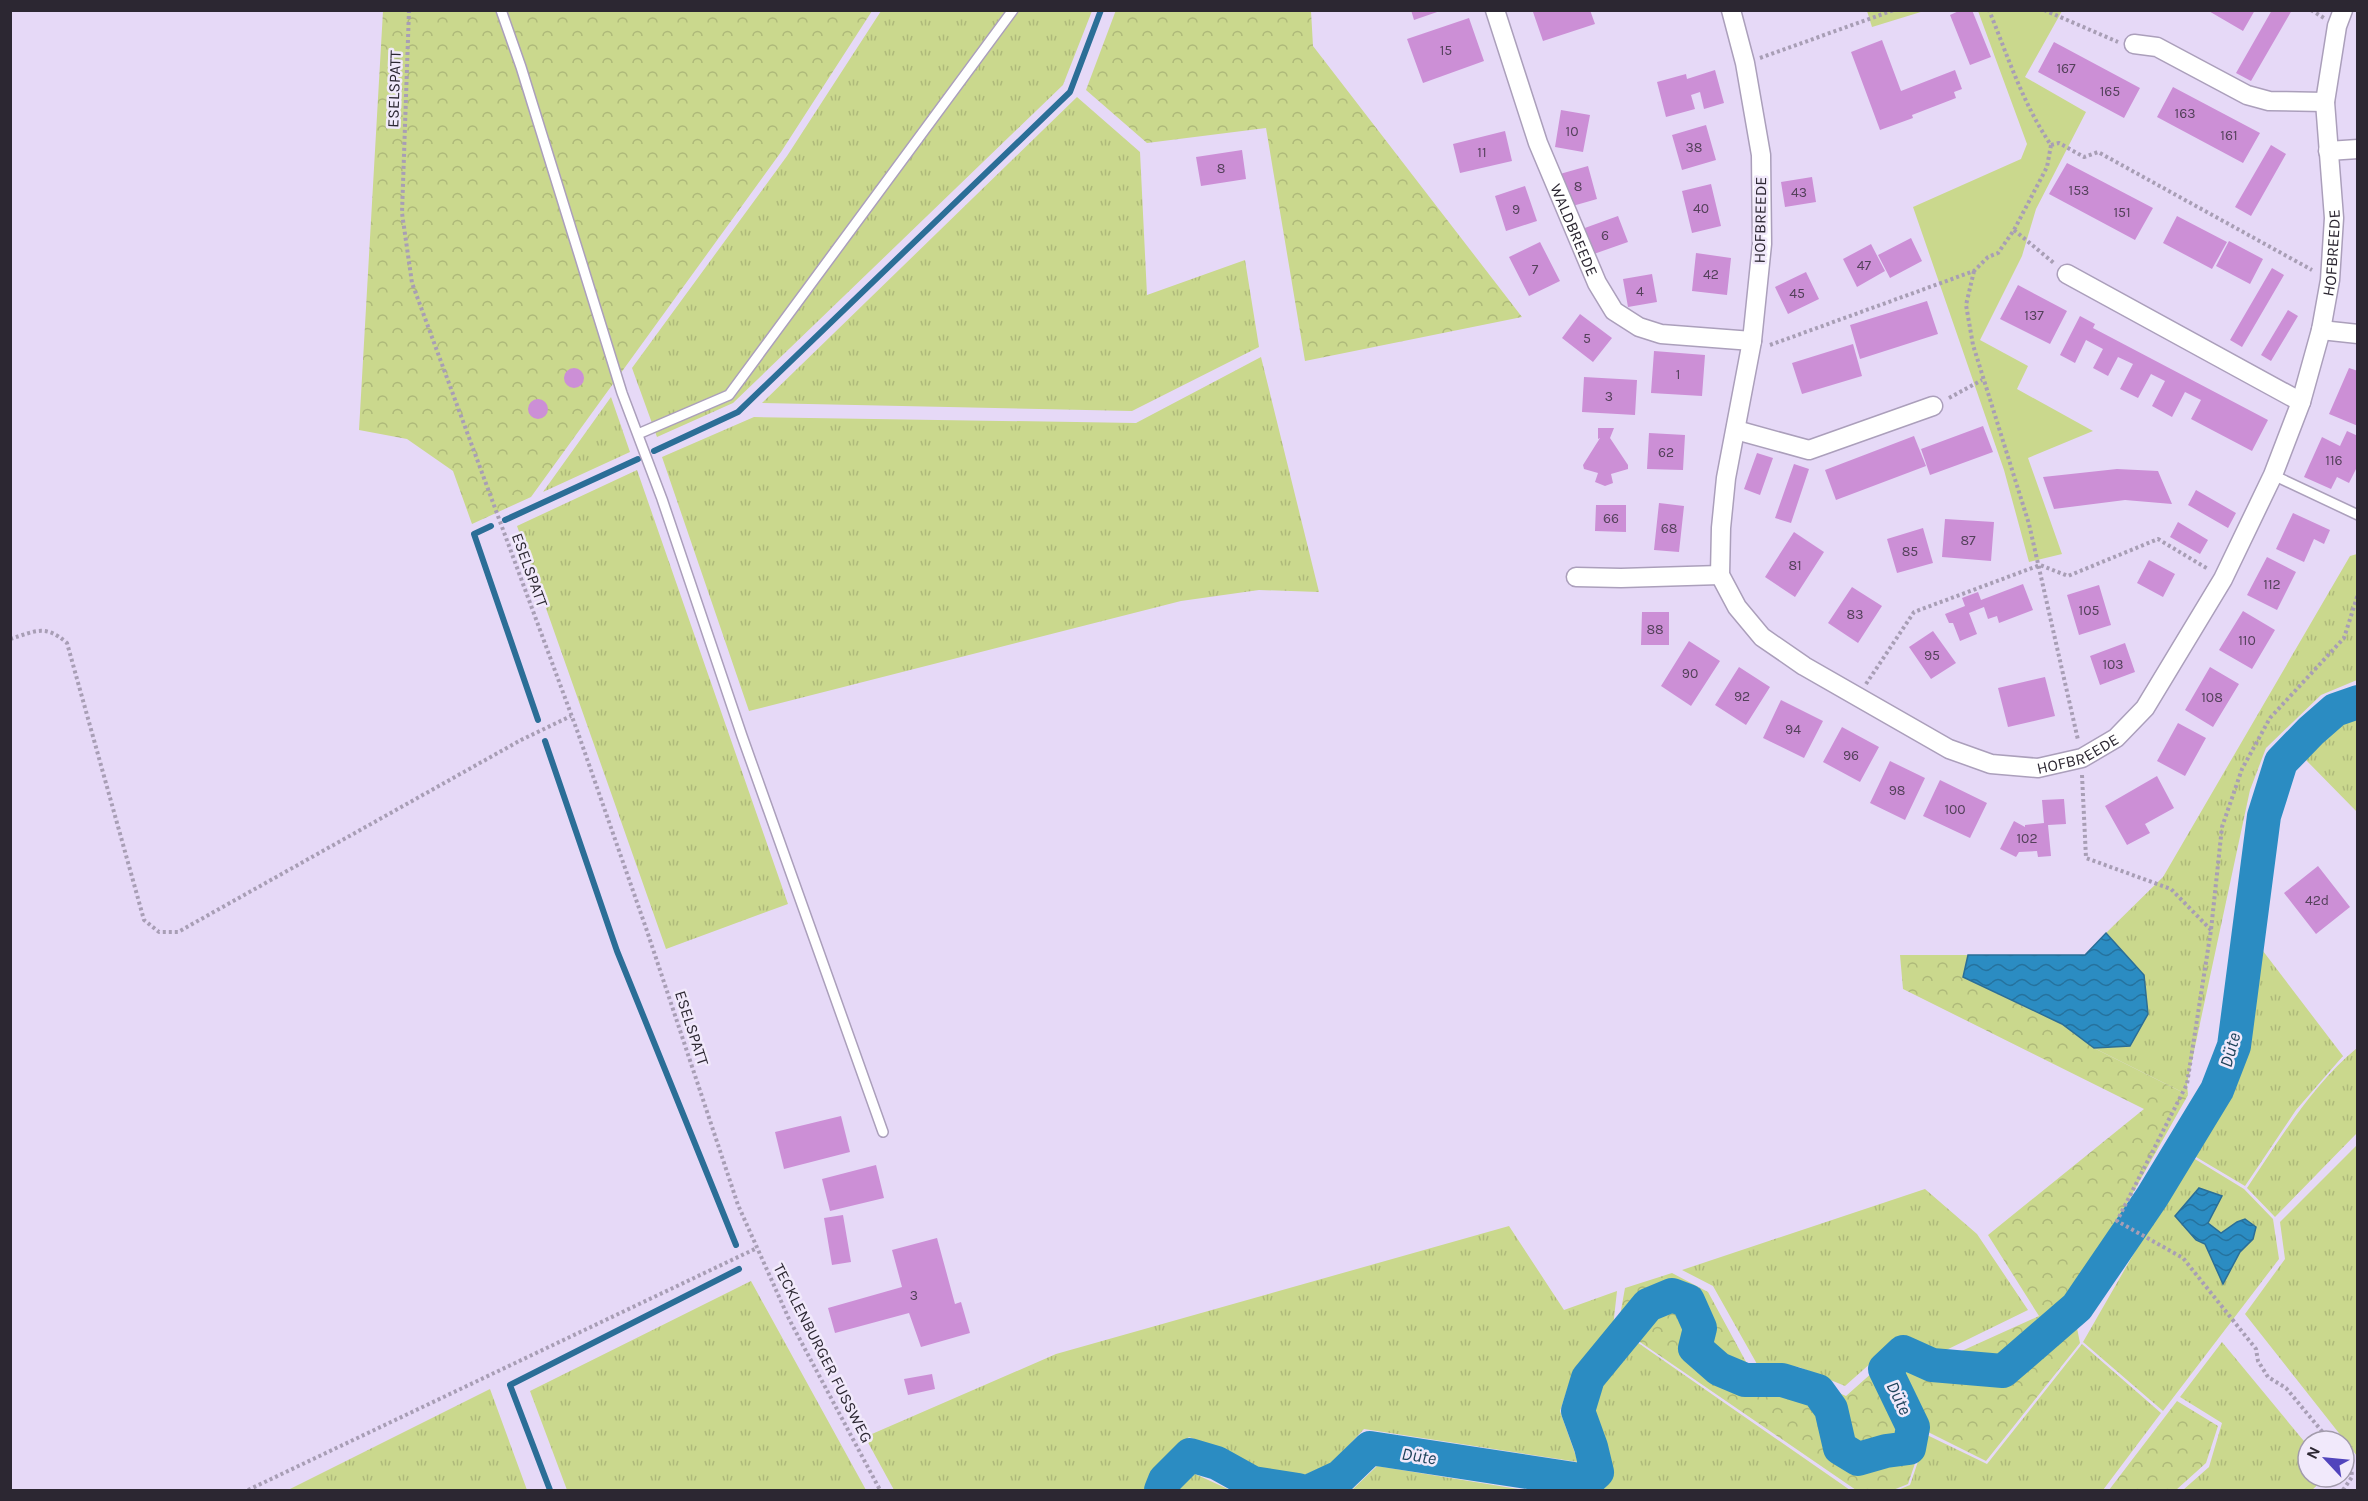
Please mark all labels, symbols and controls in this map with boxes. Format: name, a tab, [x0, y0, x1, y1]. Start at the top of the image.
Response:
house number: 15	[1440, 42, 1452, 59]
street label: ESELSPATT	[383, 50, 405, 128]
house number: 167	[2056, 60, 2076, 77]
house number: 165	[2100, 83, 2120, 100]
house number: 163	[2175, 105, 2195, 122]
house number: 10	[1566, 123, 1578, 140]
house number: 161	[2220, 127, 2238, 144]
house number: 38	[1686, 139, 1702, 156]
house number: 11	[1477, 144, 1487, 161]
house number: 8	[1217, 160, 1225, 177]
street label: HOFBREEDE	[1750, 176, 1770, 264]
house number: 8	[1574, 178, 1582, 195]
street label: WALDBREEDE	[1547, 181, 1602, 279]
house number: 153	[2069, 182, 2089, 199]
house number: 43	[1791, 184, 1807, 201]
house number: 40	[1693, 200, 1709, 217]
house number: 9	[1512, 201, 1520, 218]
house number: 151	[2113, 204, 2131, 221]
street label: HOFBREEDE	[2318, 209, 2344, 298]
house number: 6	[1601, 227, 1609, 244]
house number: 47	[1857, 257, 1872, 274]
house number: 7	[1532, 261, 1539, 278]
house number: 42	[1703, 266, 1719, 283]
house number: 4	[1636, 283, 1644, 300]
house number: 45	[1789, 285, 1805, 302]
house number: 137	[2024, 307, 2044, 324]
house number: 5	[1583, 330, 1591, 347]
house number: 1	[1676, 366, 1680, 383]
house number: 3	[1605, 388, 1613, 405]
house number: 62	[1658, 444, 1674, 461]
house number: 116	[2325, 452, 2343, 469]
house number: 66	[1603, 510, 1619, 527]
house number: 68	[1661, 520, 1677, 537]
street label: ESELSPATT	[508, 530, 552, 610]
house number: 87	[1960, 532, 1976, 549]
house number: 85	[1902, 543, 1918, 560]
house number: 81	[1788, 557, 1802, 574]
house number: 112	[2263, 576, 2281, 593]
house number: 105	[2079, 602, 2100, 619]
house number: 83	[1847, 606, 1863, 623]
house number: 88	[1646, 621, 1664, 638]
house number: 110	[2238, 632, 2256, 649]
house number: 95	[1924, 647, 1940, 664]
house number: 103	[2102, 656, 2124, 673]
house number: 90	[1682, 665, 1698, 682]
house number: 92	[1734, 688, 1750, 705]
house number: 108	[2201, 689, 2223, 706]
house number: 94	[1785, 721, 1801, 738]
street label: HOFBREEDE	[2035, 729, 2122, 777]
house number: 96	[1843, 747, 1859, 764]
house number: 98	[1889, 782, 1905, 799]
house number: 100	[1944, 801, 1966, 818]
house number: 102	[2016, 830, 2038, 847]
house number: 42d	[2305, 892, 2329, 909]
street label: ESELSPATT	[671, 988, 713, 1068]
water label: Düte	[2215, 1030, 2245, 1070]
street label: TECKLENBURGER FUSSWEG	[769, 1260, 877, 1446]
house number: 3	[910, 1287, 918, 1304]
water label: Düte	[1881, 1377, 1917, 1419]
north arrow	[2296, 1429, 2356, 1489]
water label: Düte	[1400, 1442, 1438, 1470]
text: N	[2302, 1443, 2324, 1462]

